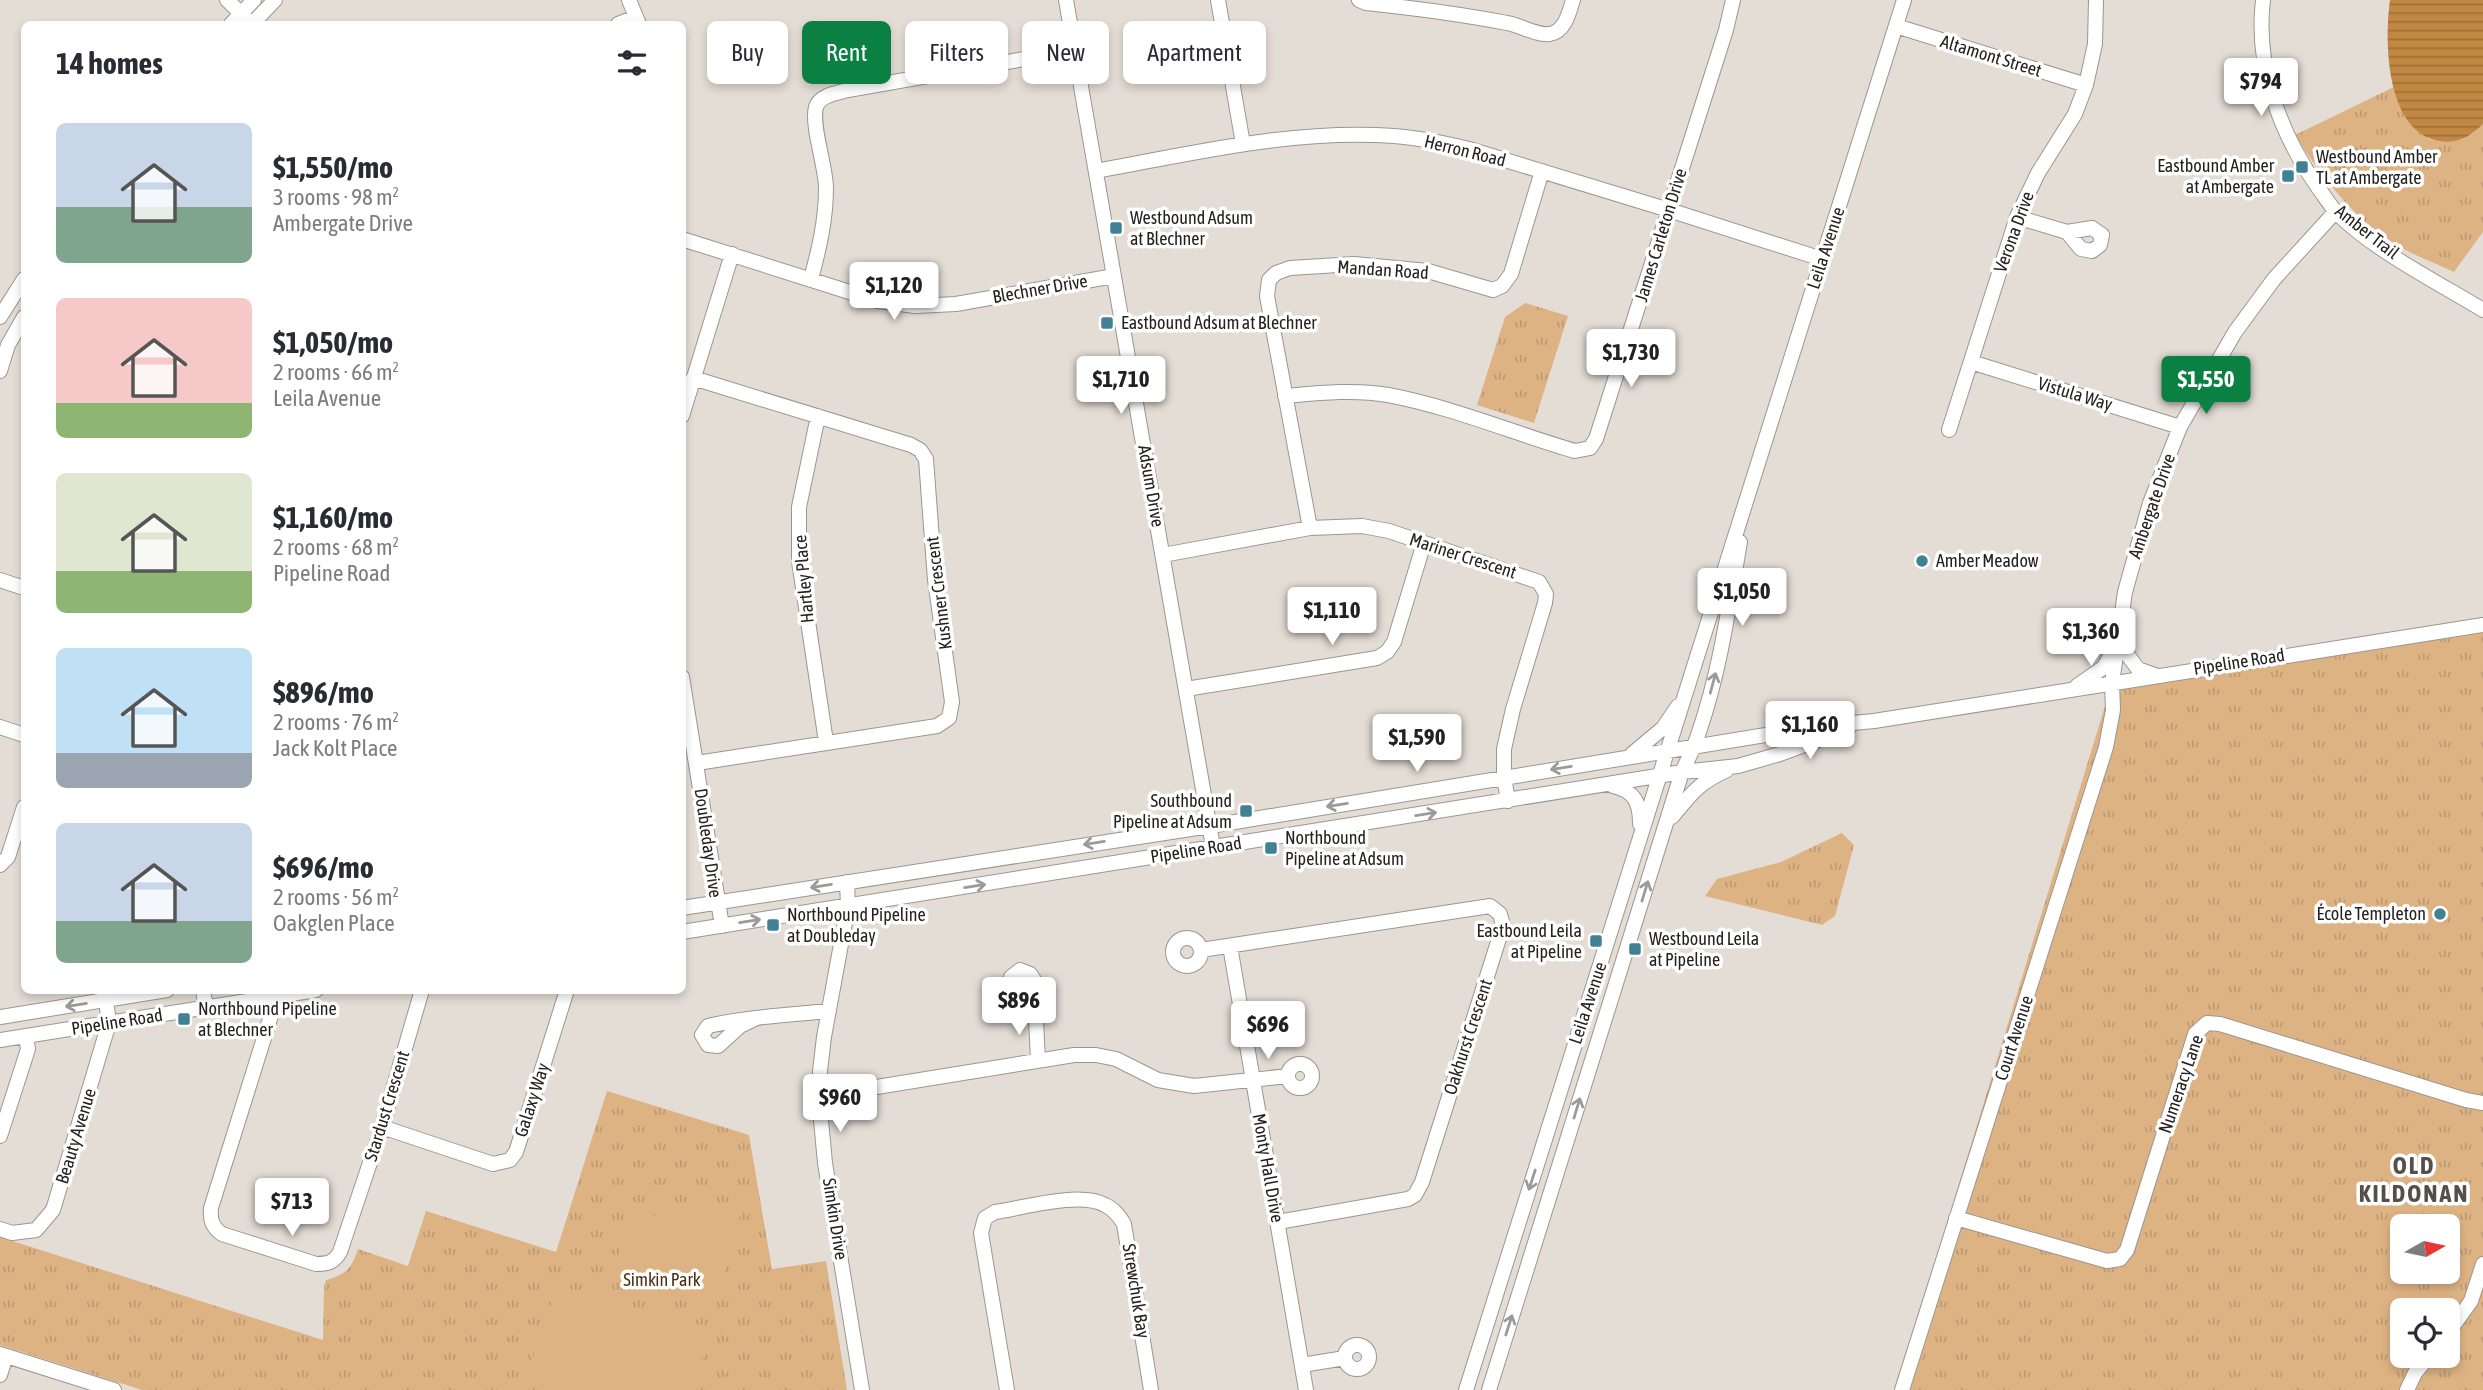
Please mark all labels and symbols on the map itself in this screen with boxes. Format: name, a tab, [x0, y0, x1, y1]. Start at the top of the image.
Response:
street label: Altamont Street	[1938, 30, 2044, 81]
pin: $794	[2220, 58, 2302, 118]
street label: Herron Road	[1422, 130, 1508, 171]
place label: Westbound Amber TL at Ambergate	[2316, 146, 2438, 188]
place label: Eastbound Amber at Ambergate	[2157, 155, 2275, 197]
marker: Westbound Amber TL at Ambergate	[2294, 159, 2310, 175]
street label: James Carleton Drive	[1630, 166, 1691, 304]
marker: Eastbound Amber at Ambergate	[2280, 168, 2296, 184]
street label: Verona Drive	[1989, 188, 2038, 275]
street label: Amber Trail	[2331, 200, 2404, 263]
street label: Leila Avenue	[1802, 204, 1849, 291]
place label: Westbound Adsum at Blechner	[1130, 207, 1253, 249]
marker: Westbound Adsum at Blechner	[1108, 220, 1124, 236]
street label: Mandan Road	[1337, 256, 1429, 283]
pin: $1,120	[837, 262, 951, 322]
street label: Blechner Drive	[991, 270, 1089, 307]
place label: Eastbound Adsum at Blechner	[1121, 312, 1317, 333]
marker: Eastbound Adsum at Blechner	[1099, 315, 1115, 331]
pin: $1,730	[1574, 330, 1688, 389]
pin: $1,710	[1064, 356, 1178, 416]
pin: $1,550	[2149, 356, 2263, 416]
street label: Vistula Way	[2035, 372, 2115, 415]
street label: Adsum Drive	[1134, 443, 1169, 528]
street label: Ambergate Drive	[2124, 451, 2179, 561]
street label: Mariner Crescent	[1407, 528, 1519, 583]
street label: Hartley Place	[789, 534, 818, 624]
street label: Kushner Crescent	[921, 535, 956, 651]
place label: Amber Meadow	[1936, 550, 2039, 571]
marker: Amber Meadow	[1914, 553, 1930, 569]
pin: $1,050	[1685, 568, 1799, 628]
pin: $1,110	[1275, 588, 1389, 647]
pin: $1,360	[2034, 608, 2148, 668]
street label: Pipeline Road	[2192, 644, 2286, 679]
one-way arrow	[1708, 672, 1721, 694]
pin: $1,160	[1753, 702, 1867, 761]
pin: $1,590	[1360, 714, 1474, 774]
one-way arrow	[1550, 762, 1573, 775]
street label: Doubleday Drive	[690, 787, 727, 899]
place label: Southbound Pipeline at Adsum	[1113, 790, 1232, 832]
one-way arrow	[1326, 799, 1349, 812]
marker: Southbound Pipeline at Adsum	[1238, 803, 1254, 819]
one-way arrow	[1414, 807, 1437, 820]
place label: Northbound Pipeline at Adsum	[1285, 827, 1404, 869]
street label: Pipeline Road	[1149, 832, 1243, 867]
one-way arrow	[1083, 837, 1106, 850]
marker: Northbound Pipeline at Adsum	[1263, 840, 1279, 856]
one-way arrow	[963, 879, 985, 892]
one-way arrow	[810, 880, 833, 893]
one-way arrow	[1640, 880, 1652, 902]
place label: École Templeton	[2317, 903, 2426, 924]
place label: Northbound Pipeline at Doubleday	[787, 904, 926, 946]
marker: École Templeton	[2432, 906, 2448, 922]
one-way arrow	[738, 915, 761, 928]
marker: Northbound Pipeline at Doubleday	[765, 917, 781, 933]
place label: Eastbound Leila at Pipeline	[1477, 920, 1582, 962]
place label: Westbound Leila at Pipeline	[1649, 928, 1759, 970]
marker: Eastbound Leila at Pipeline	[1588, 933, 1604, 949]
marker: Westbound Leila at Pipeline	[1627, 941, 1643, 957]
street label: Leila Avenue	[1564, 959, 1611, 1046]
street label: Oakhurst Crescent	[1439, 976, 1496, 1097]
pin: $896	[978, 978, 1060, 1037]
street label: Court Avenue	[1990, 993, 2037, 1083]
place label: Northbound Pipeline at Blechner	[198, 998, 337, 1040]
one-way arrow	[65, 999, 87, 1012]
pin: $696	[1227, 1002, 1309, 1061]
street label: Pipeline Road	[70, 1004, 164, 1039]
marker: Northbound Pipeline at Blechner	[176, 1011, 192, 1027]
street label: Numeracy Lane	[2154, 1032, 2207, 1136]
street label: Stardust Crescent	[360, 1048, 413, 1164]
street label: Galaxy Way	[510, 1060, 553, 1139]
pin: $960	[799, 1074, 881, 1134]
street label: Beauty Avenue	[51, 1086, 100, 1186]
one-way arrow	[1572, 1097, 1585, 1119]
street label: Monty Hall Drive	[1249, 1112, 1288, 1224]
district label: OLD KILDONAN	[2359, 1152, 2469, 1207]
one-way arrow	[1524, 1169, 1537, 1191]
street label: Simkin Drive	[819, 1177, 852, 1261]
pin: $713	[251, 1178, 333, 1238]
north arrow	[2390, 1214, 2460, 1284]
street label: Strewchuk Bay	[1119, 1242, 1154, 1340]
park label: Simkin Park	[623, 1269, 701, 1290]
one-way arrow	[1504, 1314, 1517, 1336]

